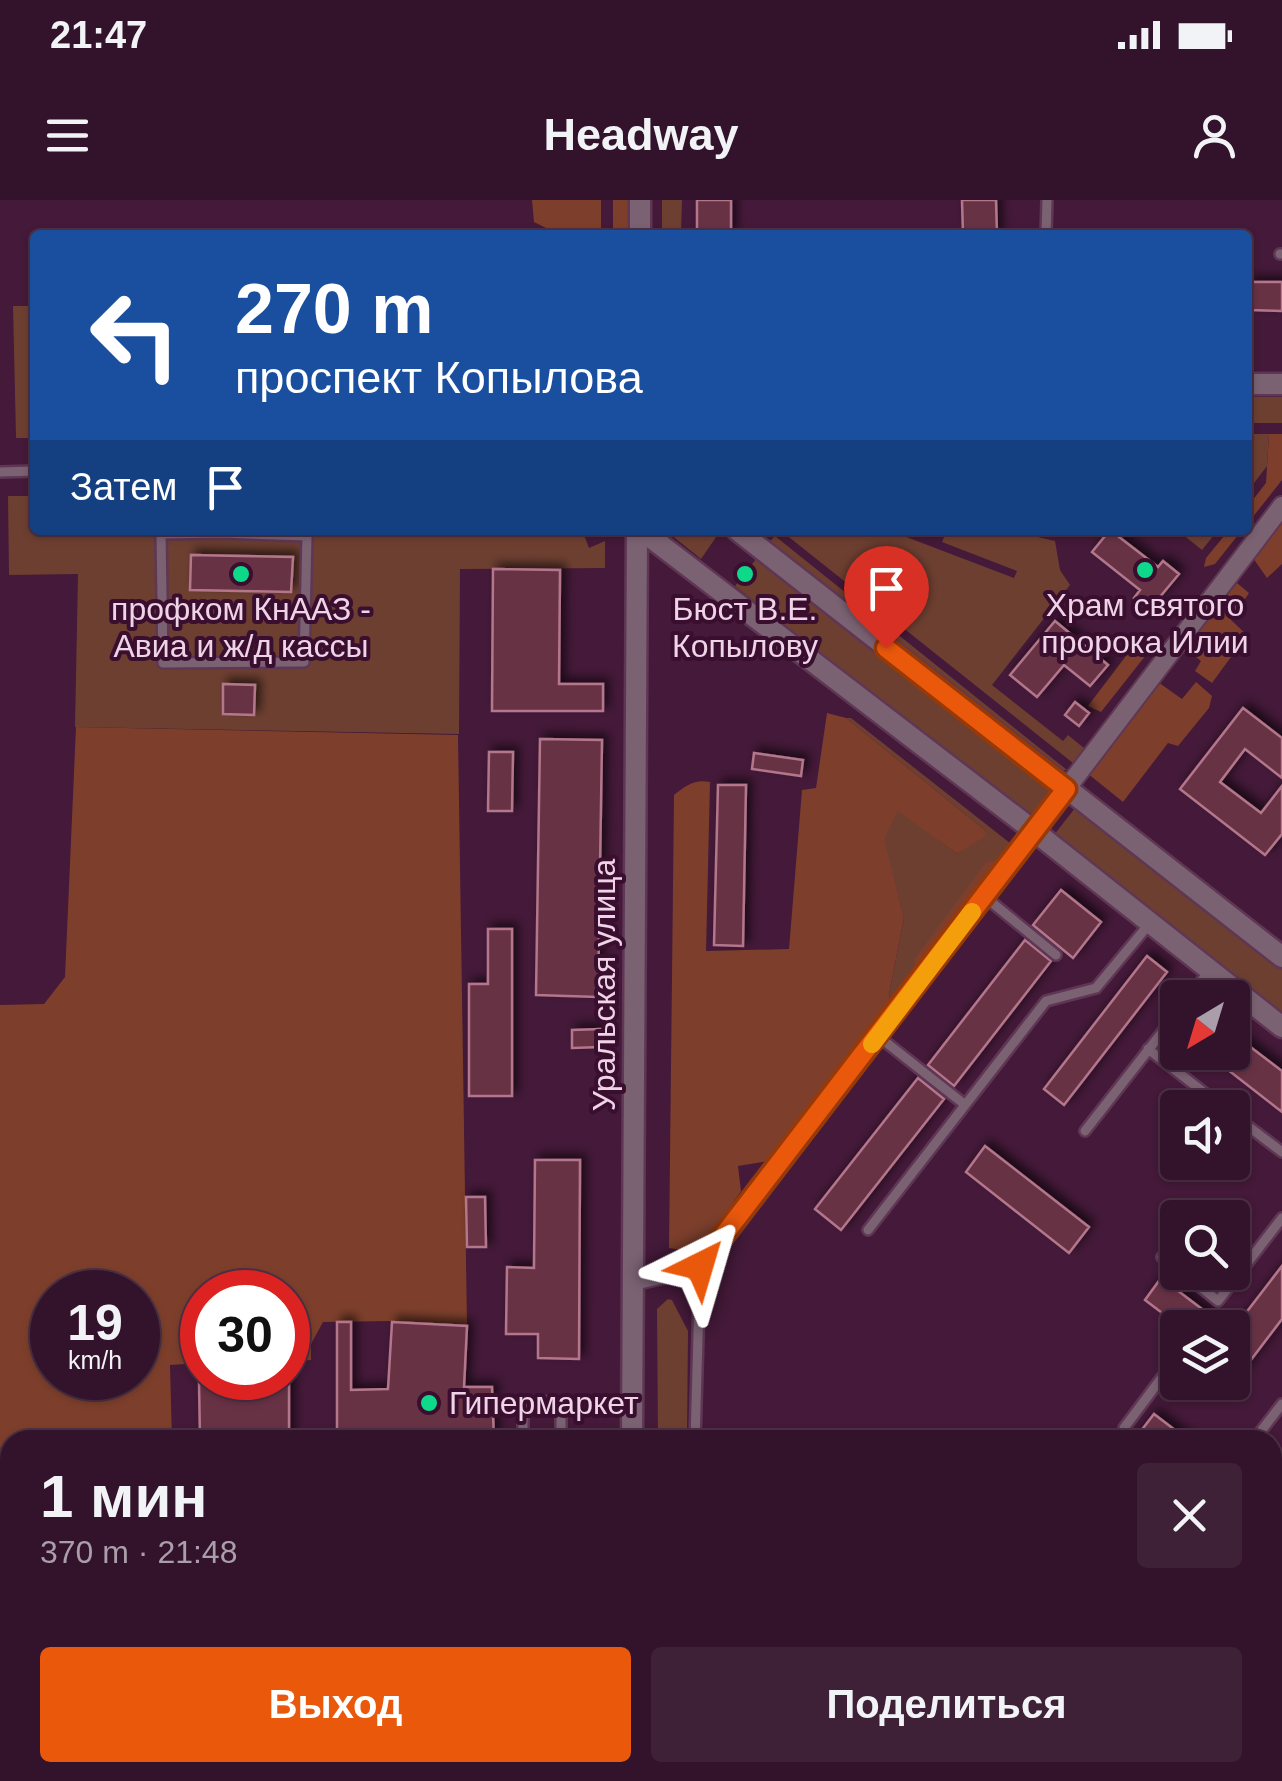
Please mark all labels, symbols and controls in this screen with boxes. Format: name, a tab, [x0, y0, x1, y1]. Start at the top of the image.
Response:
text: 21:47	[50, 14, 147, 56]
icon: menu	[40, 108, 95, 163]
icon: person	[1187, 108, 1242, 163]
text: Headway	[543, 109, 739, 160]
icon: left	[70, 270, 200, 400]
text: 270 m	[235, 270, 433, 348]
text: проспект Копылова	[235, 352, 643, 403]
icon: arrive	[198, 460, 253, 515]
text: Затем	[70, 466, 178, 508]
pin	[844, 546, 929, 649]
marker: Храм святого пророка Илии	[1134, 559, 1156, 581]
icon: arrive	[859, 561, 914, 616]
marker: профком КнААЗ - Авиа и ж/д кассы	[230, 563, 252, 585]
marker: Бюст В.Е. Копылову	[734, 563, 756, 585]
place label: Храм святого пророка Илии	[1041, 587, 1249, 660]
place label: профком КнААЗ - Авиа и ж/д кассы	[111, 591, 371, 664]
place label: Бюст В.Е. Копылову	[672, 591, 818, 664]
street label: Уральская улица	[586, 859, 622, 1111]
north arrow	[1160, 980, 1250, 1070]
map controls	[1160, 980, 1250, 1400]
button: sound	[1160, 1090, 1250, 1180]
button: search	[1160, 1200, 1250, 1290]
position arrow	[648, 1214, 752, 1318]
speed limit sign: 30	[180, 1270, 310, 1400]
text: 19	[67, 1295, 123, 1351]
button: layers	[1160, 1310, 1250, 1400]
text: km/h	[68, 1346, 122, 1374]
place label: Гипермаркет	[449, 1385, 639, 1421]
marker: Гипермаркет	[418, 1392, 440, 1414]
text: 1 мин	[40, 1463, 208, 1530]
button: close	[1137, 1463, 1242, 1568]
text: 370 m · 21:48	[40, 1534, 237, 1570]
button: Выход	[40, 1647, 631, 1762]
button: Поделиться	[651, 1647, 1242, 1762]

